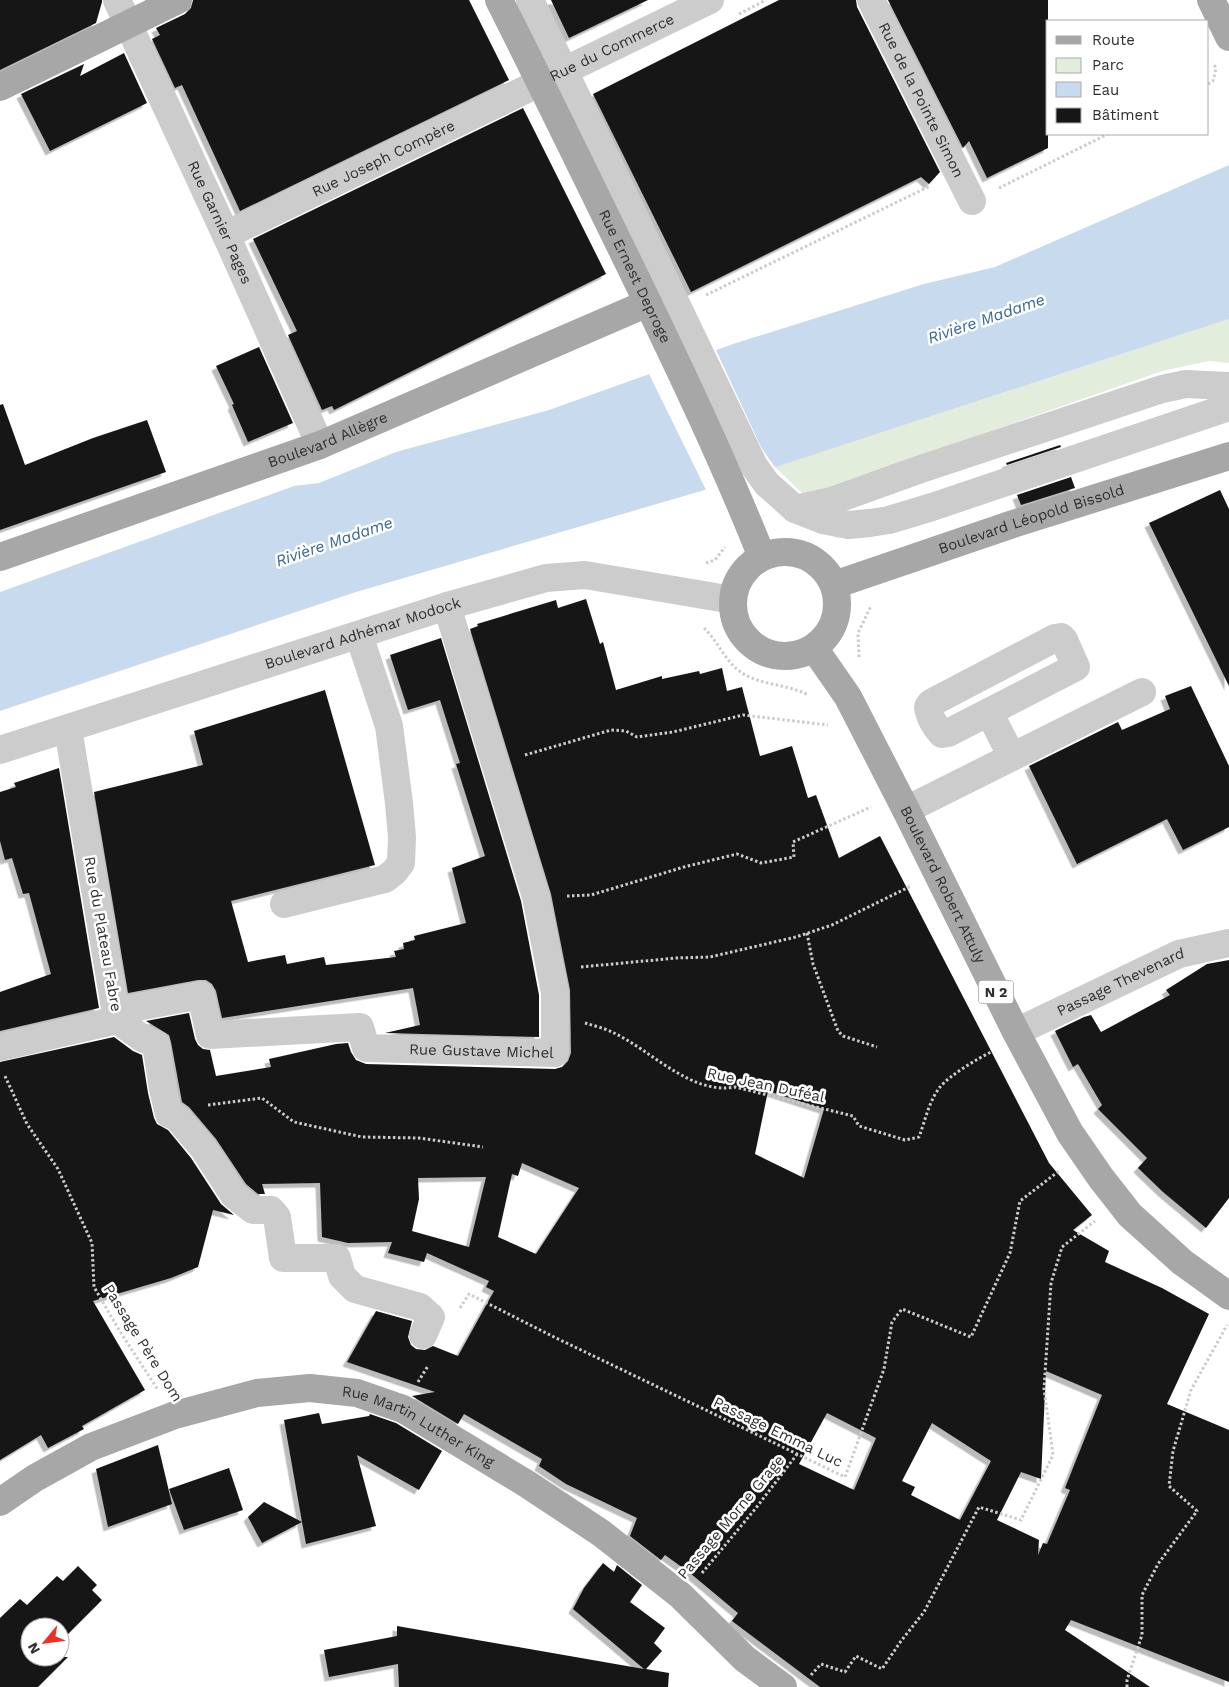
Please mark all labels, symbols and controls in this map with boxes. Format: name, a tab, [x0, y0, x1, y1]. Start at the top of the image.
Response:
street label: Rue du Commerce	[547, 10, 677, 85]
street label: Rue de la Pointe Simon	[875, 19, 968, 181]
legend	[1046, 20, 1209, 135]
text: Route	[1092, 31, 1135, 49]
text: Parc	[1092, 56, 1124, 74]
text: Eau	[1092, 81, 1119, 99]
text: Bâtiment	[1092, 106, 1159, 124]
street label: Rue Joseph Compère	[309, 116, 458, 201]
street label: Rue Garnier Pages	[184, 158, 256, 287]
street label: Rue Ernest Deproge	[595, 207, 675, 346]
water label: Rivière Madame	[925, 290, 1047, 347]
street label: Boulevard Allègre	[265, 408, 390, 472]
street label: Boulevard Léopold Bissold	[936, 481, 1126, 558]
water label: Rivière Madame	[273, 513, 395, 570]
street label: Boulevard Adhémar Modock	[262, 593, 463, 673]
street label: Boulevard Robert Attuly	[896, 803, 990, 966]
street label: Rue du Plateau Fabre	[80, 855, 126, 1013]
street label: Passage Thevenard	[1054, 944, 1186, 1020]
road number: N 2	[978, 980, 1014, 1004]
street label: Rue Gustave Michel	[409, 1040, 554, 1062]
street label: Rue Jean Duféal	[705, 1064, 827, 1106]
street label: Passage Père Dom	[100, 1281, 186, 1405]
street label: Rue Martin Luther King	[341, 1382, 498, 1471]
street label: Passage Emma Luc	[710, 1393, 846, 1471]
street label: Passage Morne Grage	[674, 1451, 788, 1583]
north arrow	[20, 1617, 70, 1667]
text: N	[24, 1640, 43, 1657]

